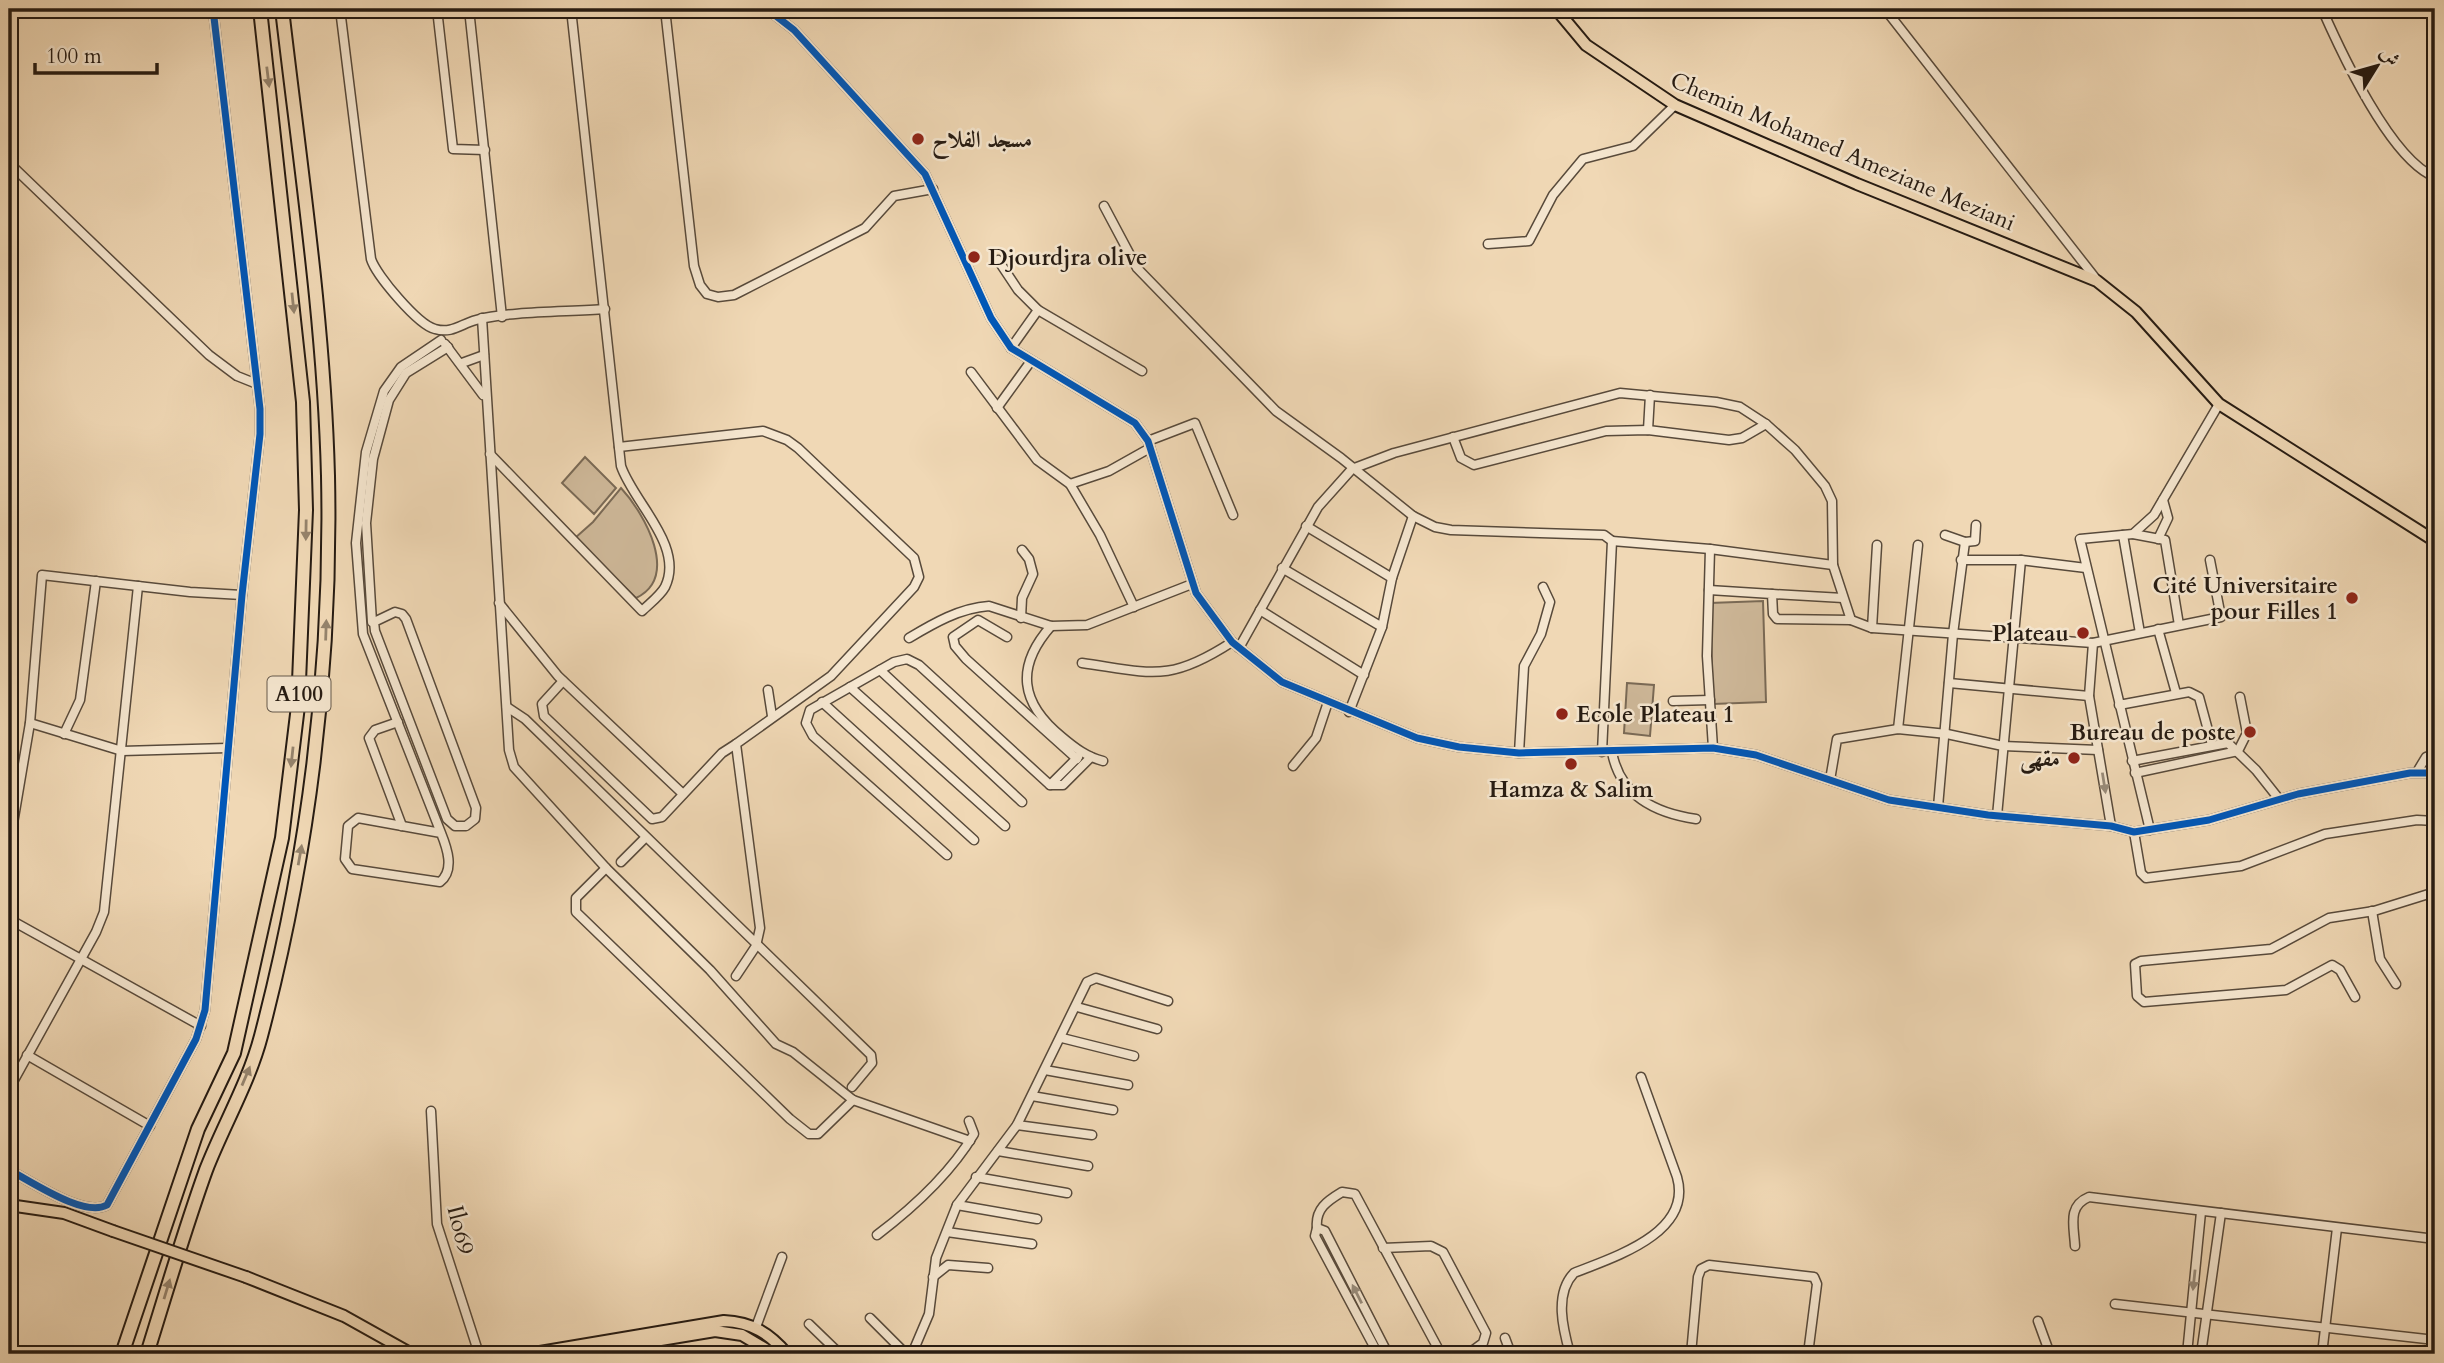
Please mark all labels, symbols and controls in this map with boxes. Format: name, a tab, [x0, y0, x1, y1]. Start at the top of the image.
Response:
scale bar	[35, 32, 158, 76]
north arrow	[2342, 32, 2412, 102]
text: ش	[2374, 41, 2406, 72]
text: 100 m	[46, 42, 102, 71]
street label: Chemin Mohamed Ameziane Meziani	[1666, 65, 2020, 238]
one-way arrow	[263, 66, 274, 88]
place label: مسجد الفلاح	[932, 124, 1032, 160]
marker: مسجد الفلاح	[910, 131, 926, 147]
place label: Djourdjra olive	[988, 242, 1148, 273]
marker: Djourdjra olive	[966, 249, 982, 265]
one-way arrow	[288, 292, 299, 314]
one-way arrow	[300, 519, 312, 541]
place label: Cité Universitaire pour Filles 1	[2152, 570, 2338, 627]
marker: Cité Universitaire pour Filles 1	[2344, 590, 2360, 606]
one-way arrow	[320, 618, 331, 640]
place label: Plateau	[1992, 618, 2069, 649]
marker: Plateau	[2075, 625, 2091, 641]
road number: A100	[268, 676, 330, 712]
place label: Ecole Plateau 1	[1576, 699, 1734, 730]
marker: Ecole Plateau 1	[1554, 706, 1570, 722]
place label: Bureau de poste	[2070, 717, 2236, 748]
marker: Bureau de poste	[2242, 724, 2258, 740]
place label: مقهى	[2020, 743, 2060, 774]
one-way arrow	[287, 746, 298, 768]
marker: مقهى	[2066, 750, 2082, 766]
marker: Hamza & Salim	[1563, 756, 1579, 772]
one-way arrow	[2099, 773, 2110, 795]
place label: Hamza & Salim	[1489, 774, 1654, 805]
one-way arrow	[295, 844, 306, 866]
one-way arrow	[240, 1065, 251, 1086]
street label: Ilo69	[439, 1202, 482, 1258]
one-way arrow	[2189, 1269, 2200, 1291]
one-way arrow	[162, 1278, 173, 1299]
one-way arrow	[1351, 1284, 1362, 1304]

